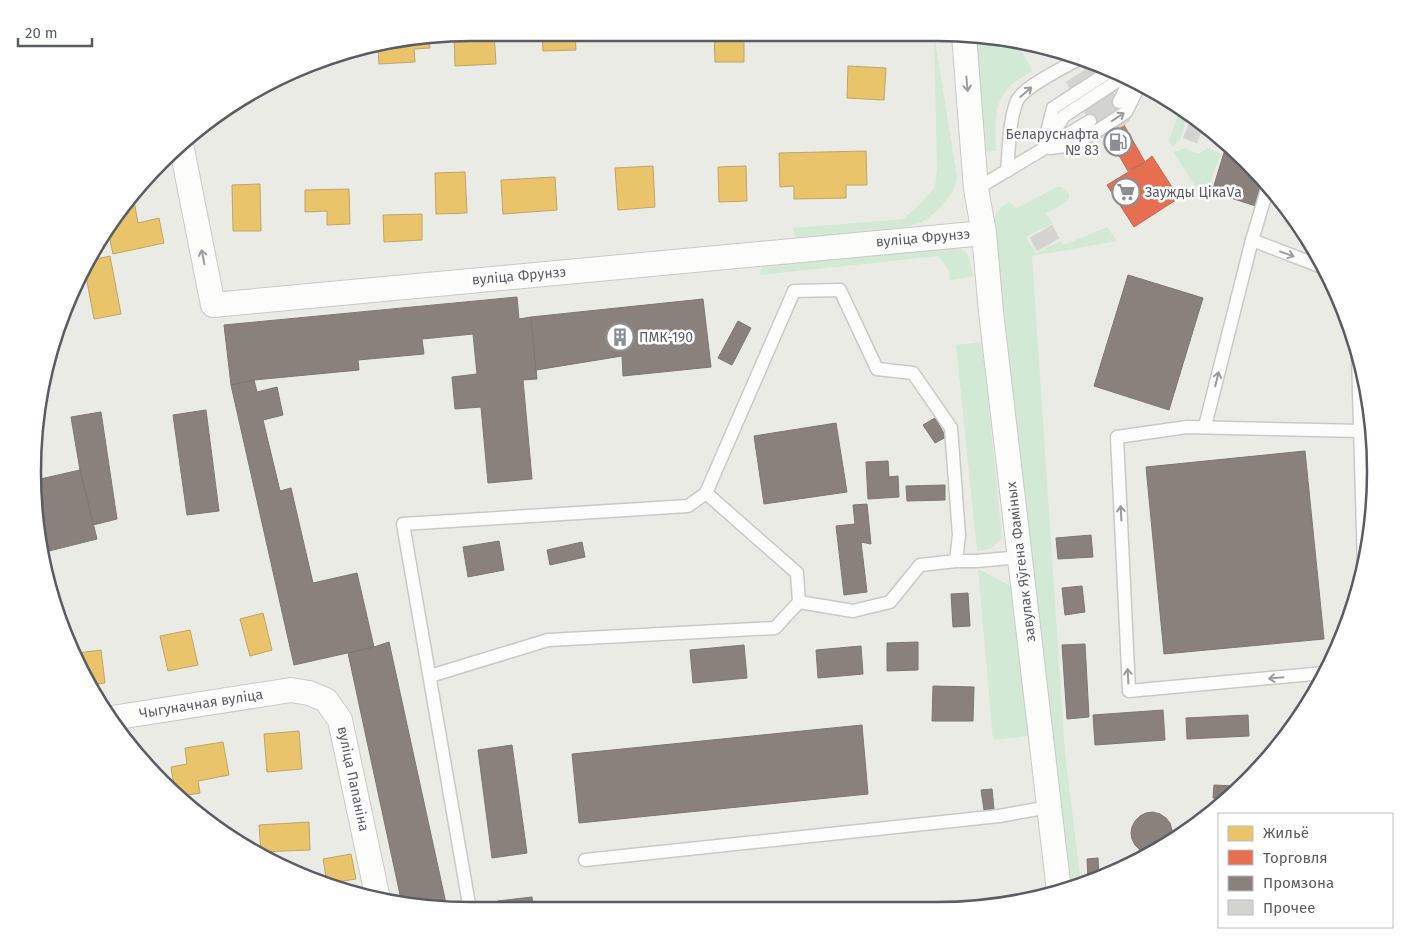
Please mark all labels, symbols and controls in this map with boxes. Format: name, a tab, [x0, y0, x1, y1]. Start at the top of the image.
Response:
scale bar	[18, 15, 91, 47]
text: 20 m	[25, 24, 58, 42]
one-way arrow	[963, 75, 972, 91]
one-way arrow	[1020, 86, 1033, 97]
one-way arrow	[1111, 112, 1125, 122]
place label: Беларуснафта № 83	[1006, 126, 1099, 159]
fuel station icon: Беларуснафта № 83	[1103, 127, 1133, 157]
supermarket icon: Заужды ЦікаVа	[1111, 177, 1141, 207]
place label: Заужды ЦікаVа	[1145, 184, 1242, 201]
street label: вуліца Фрунзэ	[875, 225, 971, 251]
one-way arrow	[198, 249, 208, 265]
one-way arrow	[1279, 250, 1294, 259]
street label: вуліца Фрунзэ	[471, 263, 567, 289]
building icon: ПМК-190	[605, 322, 635, 352]
place label: ПМК-190	[639, 329, 693, 346]
one-way arrow	[1213, 371, 1222, 387]
street label: завулак Яўгена Фаміных	[1003, 481, 1039, 643]
one-way arrow	[1116, 506, 1125, 522]
one-way arrow	[1124, 668, 1133, 684]
one-way arrow	[1268, 673, 1284, 683]
street label: Чыгуначная вуліца	[138, 686, 264, 722]
street label: вуліца Папаніна	[334, 725, 372, 833]
legend	[1218, 813, 1393, 928]
text: Жильё	[1263, 824, 1309, 842]
text: Торговля	[1263, 849, 1328, 867]
text: Промзона	[1263, 874, 1334, 892]
text: Прочее	[1263, 899, 1315, 917]

